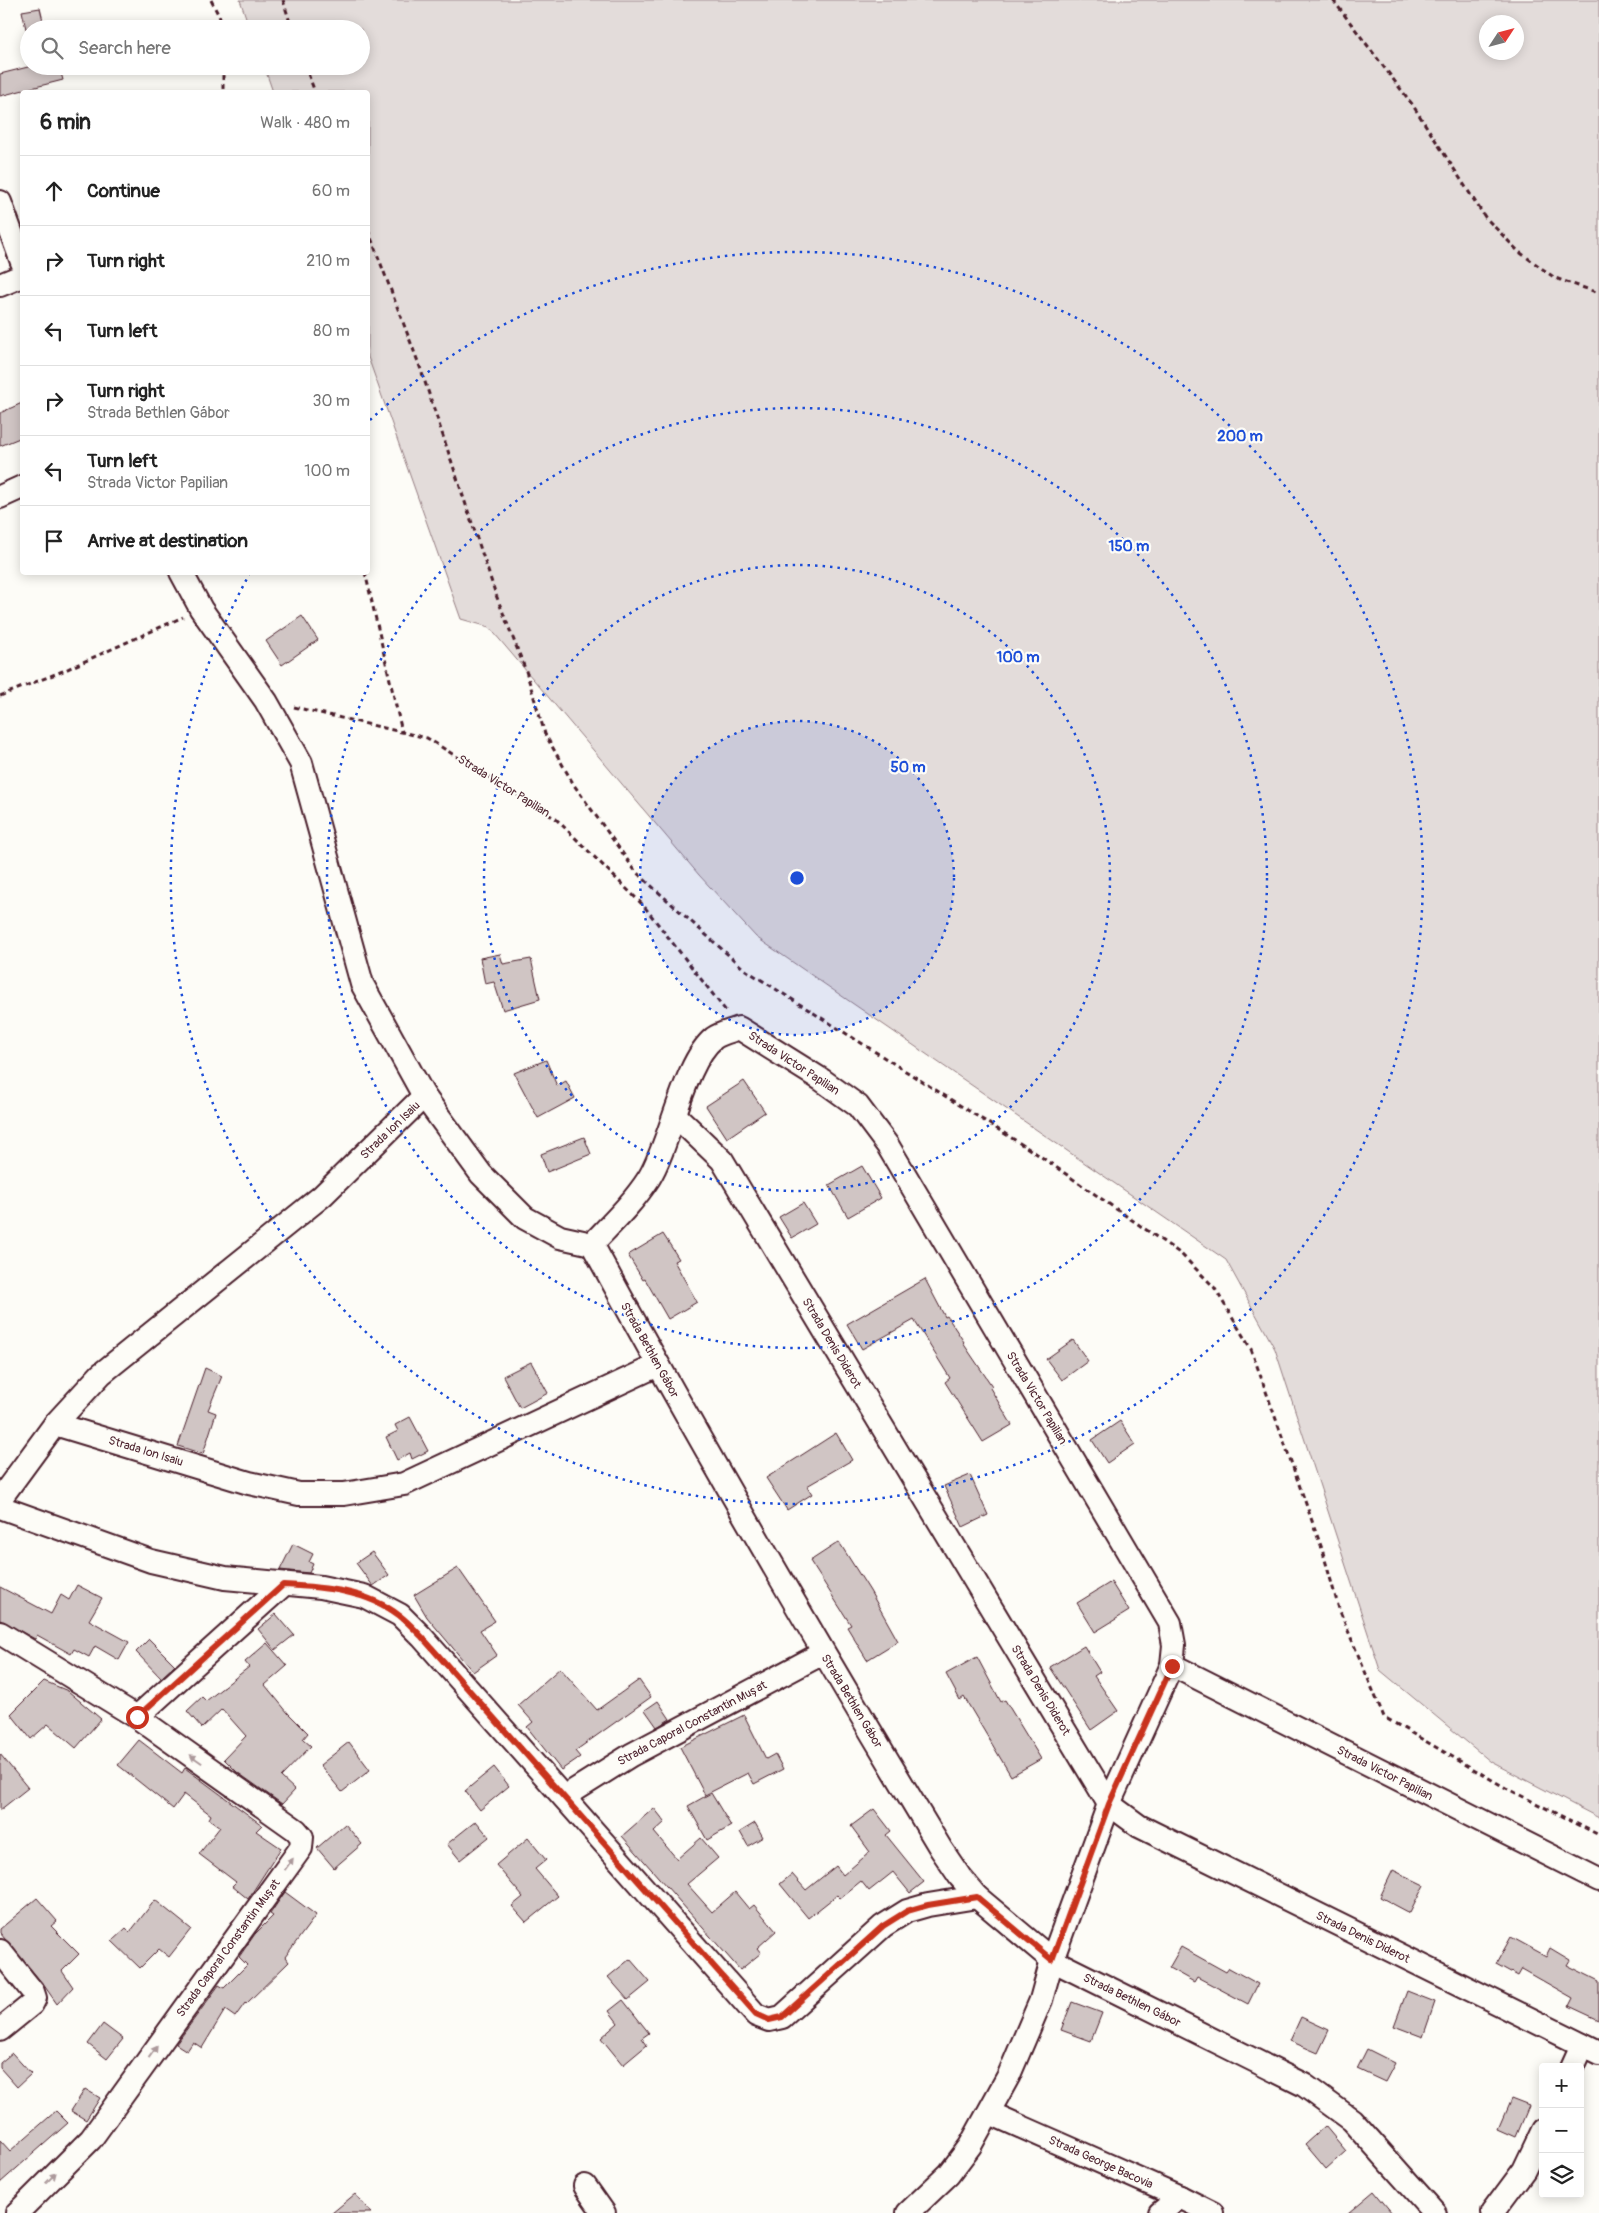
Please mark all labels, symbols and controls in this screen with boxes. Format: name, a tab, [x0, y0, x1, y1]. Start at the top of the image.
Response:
north arrow	[1479, 15, 1524, 60]
search box	[20, 20, 370, 75]
icon: search	[38, 34, 66, 62]
text: Search here	[78, 36, 171, 60]
text: 6 min	[40, 109, 91, 136]
text: Walk · 480 m	[260, 113, 350, 133]
icon: ahead	[40, 177, 68, 205]
text: Continue	[87, 179, 160, 203]
text: 60 m	[312, 181, 350, 201]
icon: right	[40, 247, 68, 275]
text: Turn right	[87, 249, 165, 273]
text: 210 m	[306, 251, 350, 271]
icon: left	[40, 317, 68, 345]
text: Turn left	[87, 319, 157, 343]
text: 80 m	[313, 321, 350, 341]
text: Turn right	[87, 379, 165, 403]
icon: right	[40, 387, 68, 415]
text: 30 m	[312, 391, 350, 411]
text: Strada Bethlen Gábor	[87, 403, 230, 423]
text: 200 m	[1217, 427, 1263, 446]
text: Turn left	[87, 449, 157, 473]
icon: left	[40, 457, 68, 485]
text: 100 m	[304, 461, 350, 481]
text: Strada Victor Papilian	[87, 473, 228, 493]
icon: arrive	[40, 527, 68, 555]
text: Arrive at destination	[87, 529, 248, 553]
text: 150 m	[1109, 537, 1149, 556]
text: 100 m	[997, 648, 1039, 667]
street label: Strada Victor Papilian	[455, 752, 553, 821]
text: 50 m	[891, 758, 925, 777]
centre of rings	[788, 869, 806, 887]
street label: Strada Victor Papilian	[745, 1028, 842, 1099]
street label: Strada Ion Isaiu	[357, 1098, 423, 1163]
street label: Strada Denis Diderot	[799, 1295, 865, 1391]
street label: Strada Bethlen Gábor	[617, 1300, 682, 1401]
street label: Strada Victor Papilian	[1003, 1349, 1070, 1448]
street label: Strada Ion Isaiu	[107, 1433, 185, 1470]
street label: Strada Denis Diderot	[1008, 1642, 1074, 1738]
street label: Strada Bethlen Gábor	[818, 1652, 886, 1752]
route end	[1161, 1655, 1184, 1678]
street label: Strada Caporal Constantin Mușat	[615, 1678, 770, 1769]
route start	[126, 1706, 149, 1729]
street label: Strada Victor Papilian	[1334, 1743, 1436, 1804]
one-way arrow	[189, 1754, 203, 1764]
one-way arrow	[284, 1858, 295, 1871]
street label: Strada Caporal Constantin Mușat	[173, 1876, 284, 2020]
street label: Strada Denis Diderot	[1313, 1908, 1412, 1967]
street label: Strada Bethlen Gábor	[1080, 1970, 1184, 2031]
one-way arrow	[148, 2046, 158, 2059]
map controls	[1539, 2063, 1584, 2198]
button: +	[1539, 2063, 1584, 2108]
button: −	[1539, 2108, 1584, 2153]
street label: Strada George Bacovia	[1046, 2133, 1156, 2192]
button: layers	[1539, 2153, 1584, 2198]
one-way arrow	[45, 2173, 57, 2185]

